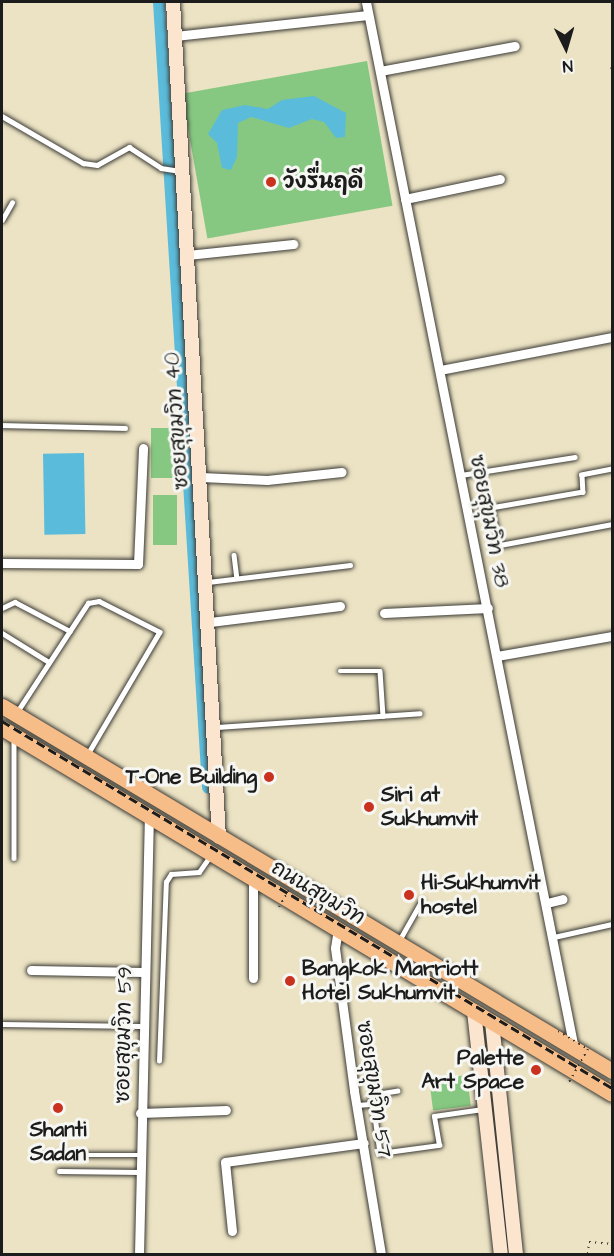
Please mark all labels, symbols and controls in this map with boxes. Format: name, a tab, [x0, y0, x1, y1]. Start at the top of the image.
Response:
north arrow	[536, 18, 596, 78]
text: N	[562, 55, 574, 77]
place label: วังรื่นฤดี	[283, 169, 363, 195]
marker: วังรื่นฤดี	[264, 175, 278, 189]
street label: ซอยสุขุมวิท 40	[160, 351, 194, 491]
street label: ซอยสุขุมวิท 38	[464, 452, 514, 590]
place label: T-One Building	[126, 764, 257, 790]
marker: T-One Building	[262, 770, 276, 784]
place label: Siri at Sukhumvit	[381, 782, 478, 832]
marker: Siri at Sukhumvit	[362, 800, 376, 814]
street label: ถนนสุขุมวิท	[267, 855, 369, 931]
place label: Hi-Sukhumvit hostel	[421, 870, 540, 920]
marker: Hi-Sukhumvit hostel	[402, 888, 416, 902]
place label: Bangkok Marriott Hotel Sukhumvit	[302, 956, 478, 1006]
street label: ซอยสุขุมวิท 59	[110, 966, 138, 1104]
marker: Bangkok Marriott Hotel Sukhumvit	[283, 974, 297, 988]
street label: ซอยสุขุมวิท 57	[351, 1019, 397, 1159]
place label: Palette Art Space	[422, 1045, 524, 1095]
marker: Palette Art Space	[529, 1063, 543, 1077]
marker: Shanti Sadan	[51, 1101, 65, 1115]
place label: Shanti Sadan	[30, 1117, 86, 1167]

